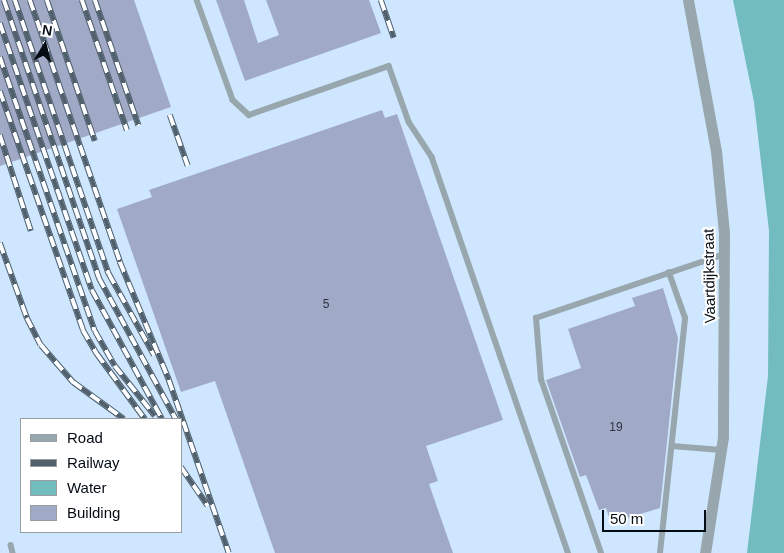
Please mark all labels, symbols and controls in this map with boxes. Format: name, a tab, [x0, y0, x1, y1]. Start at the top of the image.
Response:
north arrow	[20, 20, 70, 70]
text: N	[41, 21, 54, 39]
street label: Vaartdijkstraat	[699, 228, 719, 324]
house number: 5	[323, 298, 329, 312]
legend	[20, 418, 182, 533]
house number: 19	[609, 421, 623, 435]
text: Road	[67, 429, 103, 446]
text: Railway	[67, 454, 120, 471]
text: Water	[67, 479, 106, 496]
scale bar	[604, 500, 708, 532]
text: Building	[67, 504, 120, 521]
text: 50 m	[610, 510, 643, 527]

